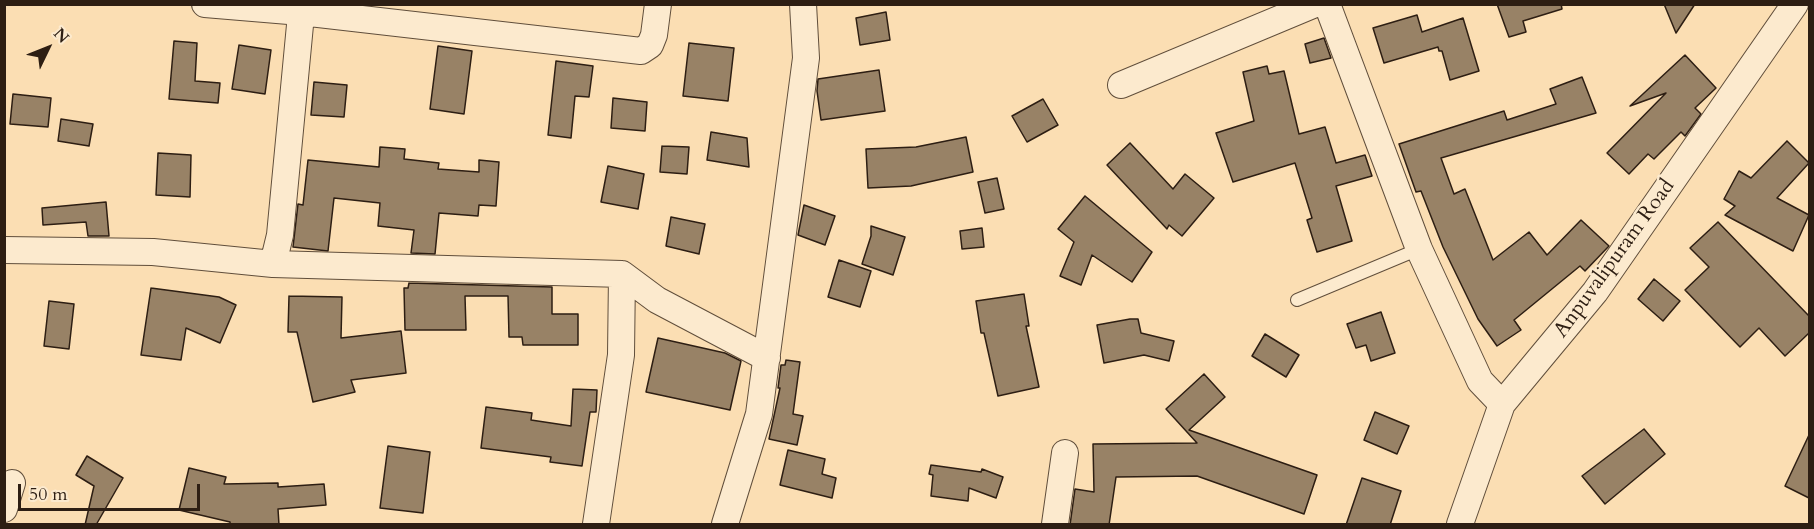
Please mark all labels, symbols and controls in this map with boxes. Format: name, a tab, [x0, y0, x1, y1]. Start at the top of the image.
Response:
north arrow	[18, 18, 78, 78]
text: N	[48, 23, 74, 48]
street label: Anpuvalipuram Road	[1549, 175, 1681, 343]
scale bar	[21, 472, 202, 510]
text: 50 m	[29, 482, 68, 507]

